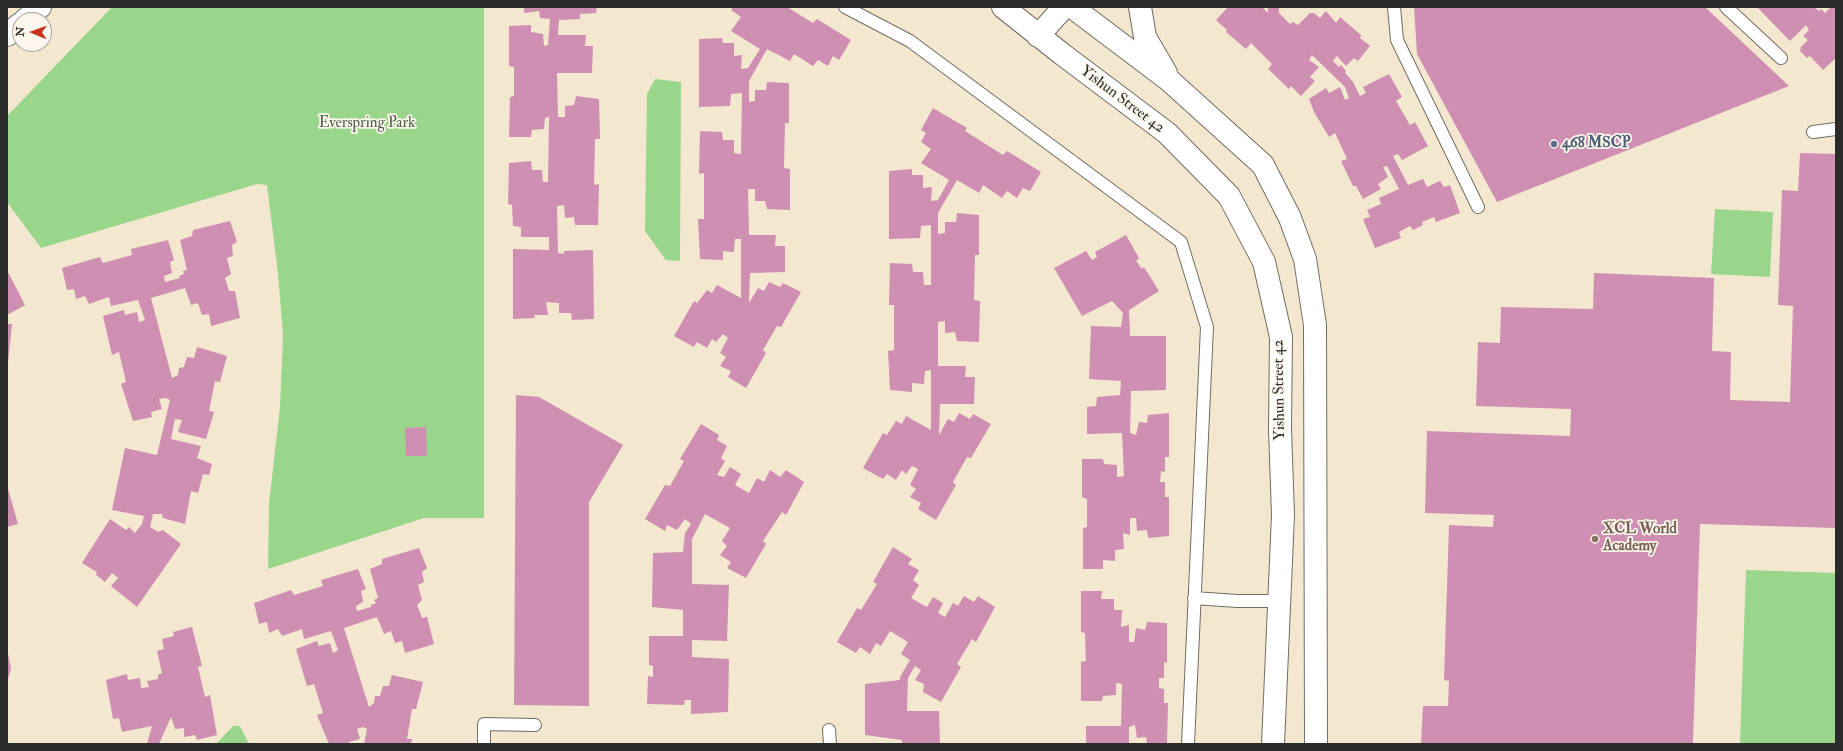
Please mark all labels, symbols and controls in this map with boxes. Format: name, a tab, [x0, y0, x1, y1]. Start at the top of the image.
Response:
north arrow	[12, 12, 52, 52]
text: N	[14, 26, 27, 37]
street label: Yishun Street 42	[1076, 63, 1168, 137]
park label: Everspring Park	[319, 115, 415, 133]
place label: 468 MSCP	[1562, 135, 1630, 153]
marker: 468 MSCP	[1549, 139, 1559, 149]
street label: Yishun Street 42	[1270, 339, 1290, 441]
place label: XCL World Academy	[1603, 521, 1677, 556]
marker: XCL World Academy	[1590, 534, 1600, 544]

